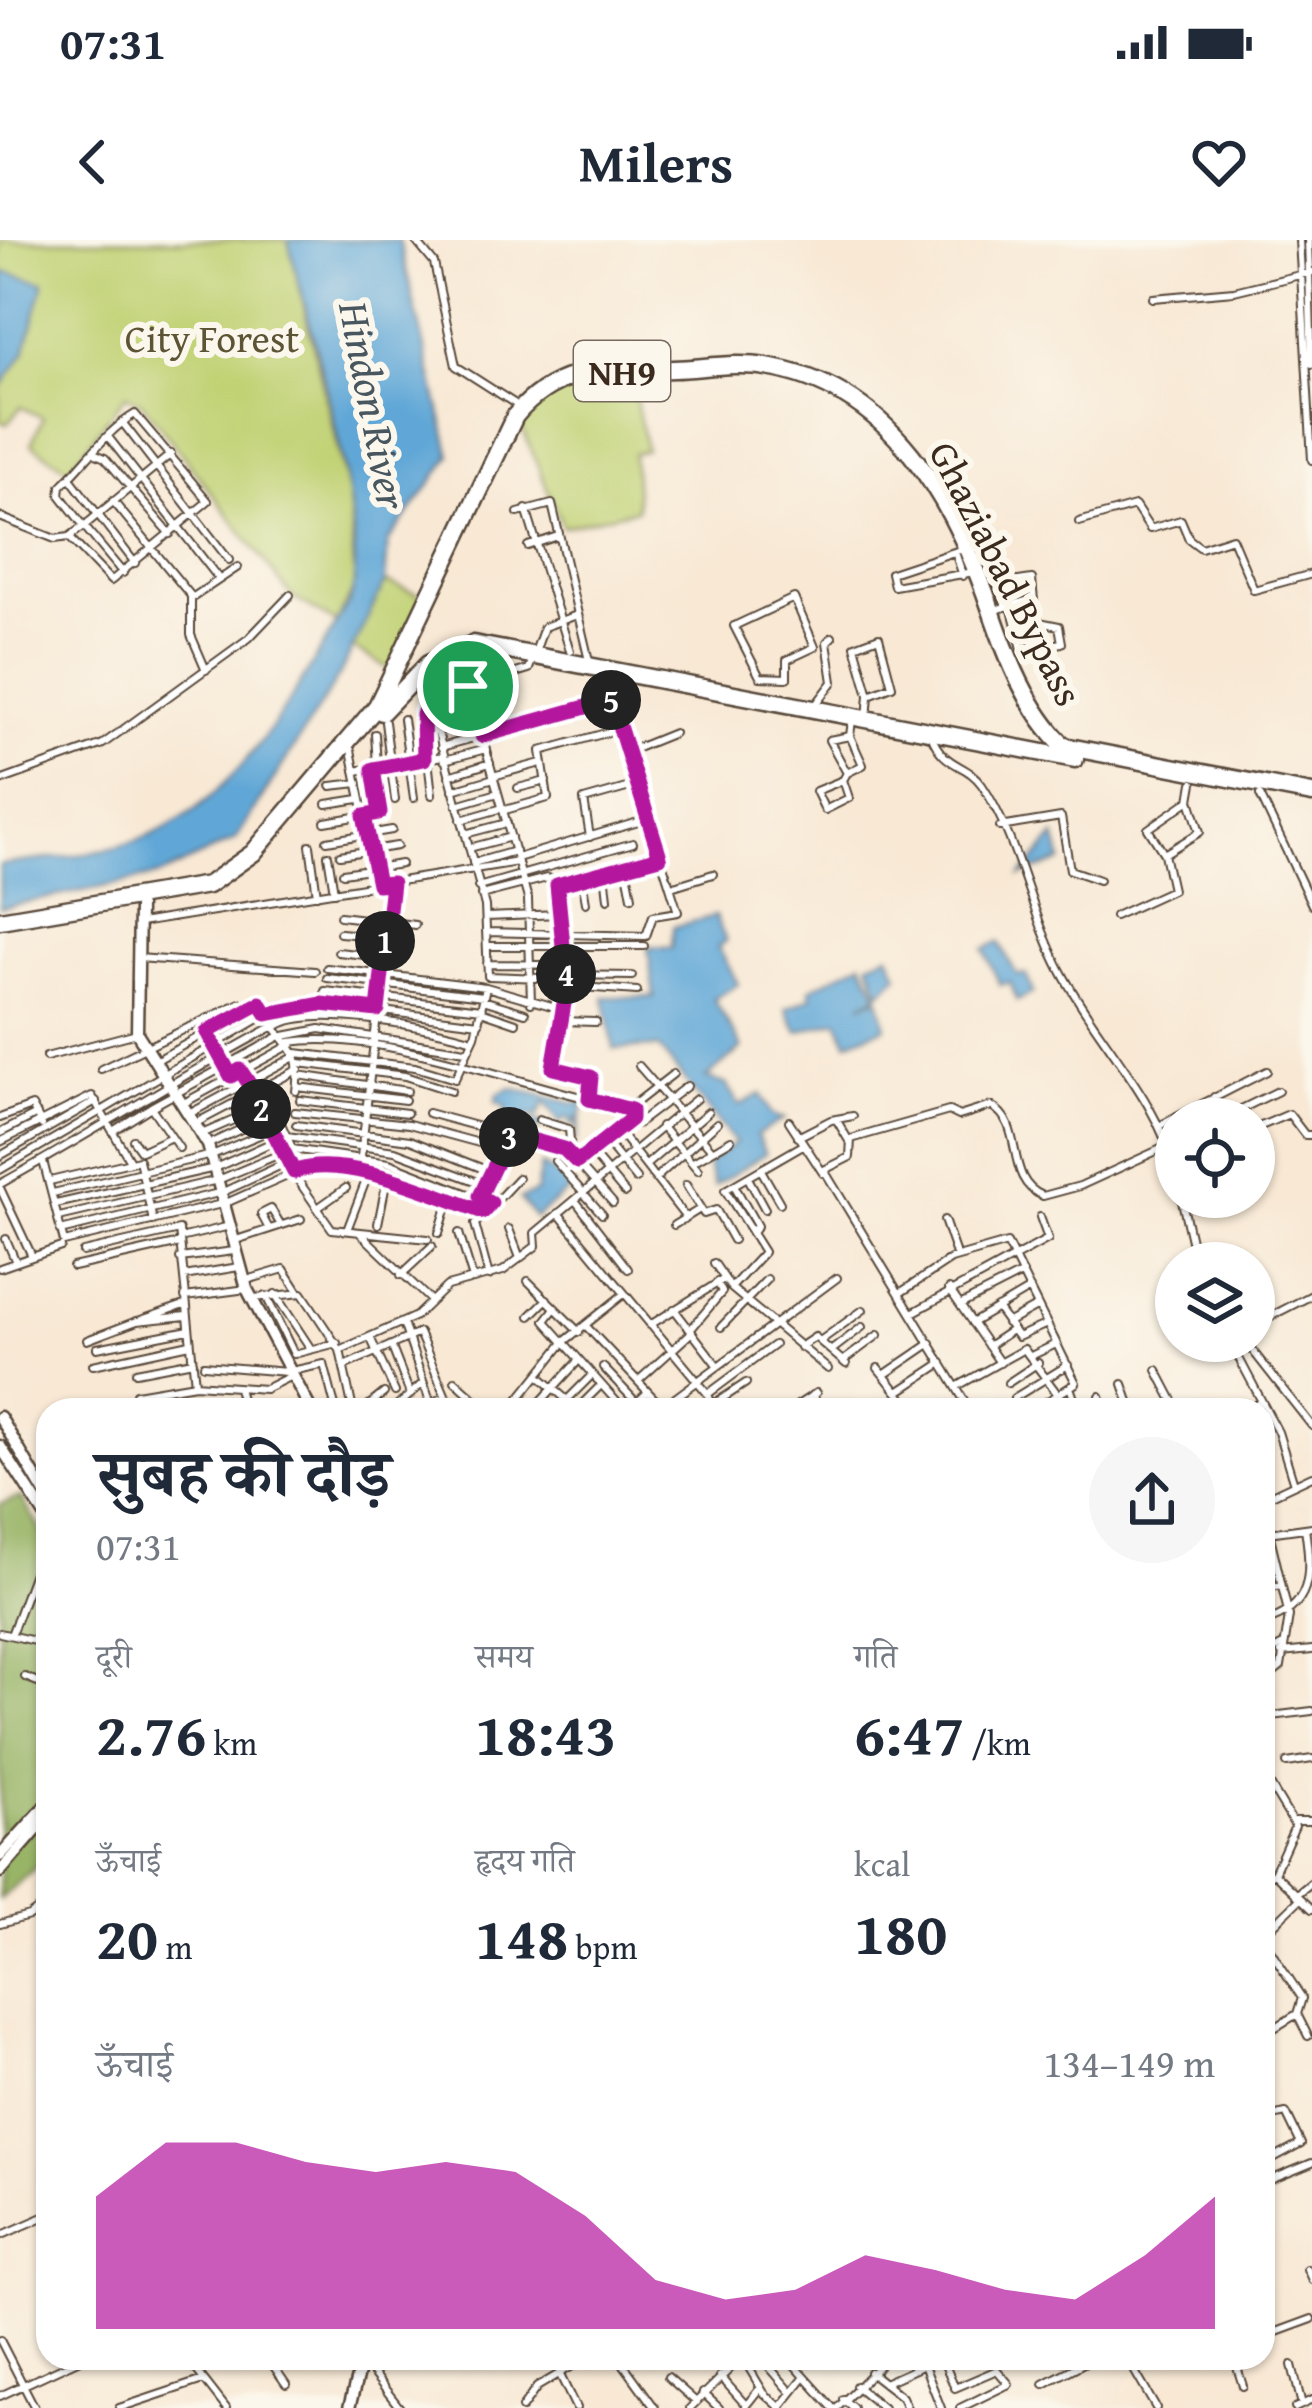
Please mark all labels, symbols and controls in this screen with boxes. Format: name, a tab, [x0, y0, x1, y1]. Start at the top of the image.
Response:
text: 07:31	[60, 10, 166, 75]
text: Milers	[579, 123, 733, 202]
icon: back	[60, 129, 126, 195]
icon: heart	[1186, 129, 1252, 195]
water label: Hindon River	[324, 295, 424, 515]
park label: City Forest	[125, 309, 299, 366]
road number: NH9	[574, 341, 670, 401]
street label: Ghaziabad Bypass	[916, 431, 1098, 715]
pin	[417, 635, 519, 737]
icon: arrive	[435, 653, 501, 719]
pin: 5	[581, 670, 641, 730]
text: 5	[602, 676, 620, 724]
pin: 1	[355, 911, 415, 971]
text: 1	[376, 917, 394, 965]
pin: 4	[536, 944, 596, 1004]
text: 4	[557, 950, 575, 998]
pin: 2	[231, 1079, 291, 1139]
text: 2	[252, 1085, 270, 1133]
map controls	[1155, 1098, 1275, 1362]
button: locate	[1155, 1098, 1275, 1218]
pin: 3	[479, 1107, 539, 1167]
text: 3	[500, 1113, 518, 1161]
button: layers	[1155, 1242, 1275, 1362]
text: सुबह की दौड़	[96, 1423, 390, 1520]
button: share	[1089, 1437, 1215, 1563]
text: 07:31	[96, 1517, 181, 1574]
text: दूरी	[96, 1632, 132, 1680]
text: समय	[475, 1632, 533, 1680]
text: गति	[854, 1632, 897, 1680]
text: 2.76	[96, 1689, 206, 1777]
text: 18:43	[475, 1689, 616, 1777]
text: 6:47	[854, 1689, 964, 1777]
text: km	[206, 1719, 257, 1767]
text: /km	[964, 1719, 1031, 1767]
text: ऊँचाई	[96, 1836, 161, 1884]
text: हृदय गति	[475, 1836, 575, 1884]
text: kcal	[854, 1840, 910, 1888]
text: 180	[854, 1888, 947, 1976]
text: 20	[96, 1893, 158, 1981]
text: 148	[475, 1893, 568, 1981]
text: m	[158, 1923, 192, 1971]
text: bpm	[568, 1923, 637, 1971]
text: ऊँचाई	[96, 2034, 173, 2091]
text: 134–149 m	[1043, 2034, 1215, 2091]

